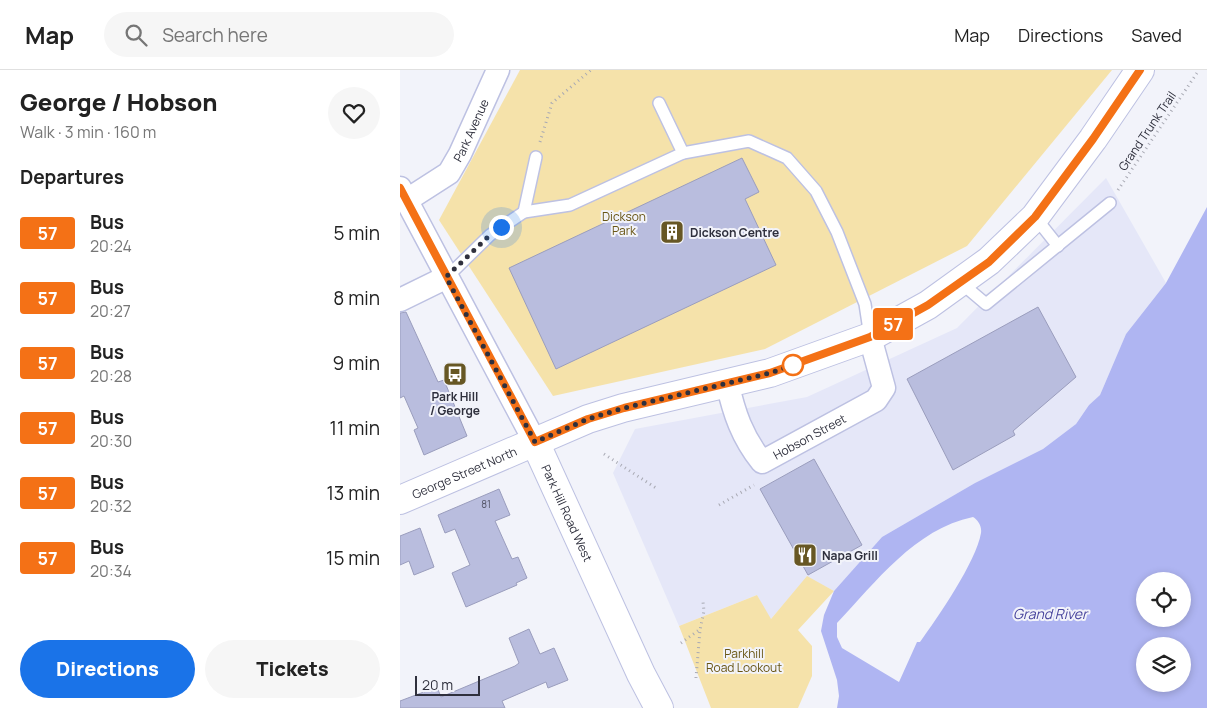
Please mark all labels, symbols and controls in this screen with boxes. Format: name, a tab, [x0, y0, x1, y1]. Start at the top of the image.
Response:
search box	[104, 12, 454, 57]
text: Map	[25, 18, 74, 51]
icon: search	[122, 21, 150, 49]
text: Search here	[162, 22, 268, 48]
text: Map	[954, 23, 990, 47]
text: Directions	[1018, 23, 1103, 47]
text: Saved	[1131, 23, 1182, 47]
text: George / Hobson	[20, 85, 217, 118]
button: heart	[328, 87, 380, 139]
street label: Grand Trunk Trail	[1114, 88, 1180, 174]
street label: Park Avenue	[449, 96, 492, 165]
text: Walk · 3 min · 160 m	[20, 121, 156, 143]
text: Departures	[20, 164, 124, 190]
park label: Dickson Park	[602, 208, 646, 239]
text: Bus	[90, 209, 124, 235]
your location	[489, 215, 514, 240]
building icon: Dickson Centre	[659, 219, 685, 245]
text: 5 min	[333, 220, 380, 246]
text: 57	[37, 221, 58, 245]
place label: Dickson Centre	[690, 224, 779, 241]
text: 20:24	[90, 235, 132, 257]
text: Bus	[90, 274, 124, 300]
text: 8 min	[333, 285, 380, 311]
text: 57	[37, 286, 58, 310]
text: 20:27	[90, 300, 131, 322]
line badge: 57	[870, 308, 916, 340]
text: 57	[883, 312, 903, 336]
text: Bus	[90, 339, 124, 365]
text: 9 min	[333, 350, 380, 376]
text: 57	[37, 351, 58, 375]
unlabelled marker	[782, 354, 804, 376]
bus stop icon: Park Hill / George	[442, 361, 468, 387]
text: 20:28	[90, 365, 132, 387]
place label: Park Hill / George	[430, 388, 480, 419]
text: Bus	[90, 404, 124, 430]
street label: Hobson Street	[770, 409, 849, 463]
text: 11 min	[330, 415, 380, 441]
text: 57	[37, 416, 58, 440]
text: 20:30	[90, 430, 132, 452]
street label: George Street North	[409, 442, 519, 502]
street label: Park Hill Road West	[538, 462, 597, 564]
text: Bus	[90, 469, 124, 495]
text: 13 min	[326, 480, 380, 506]
text: 57	[37, 481, 58, 505]
text: 20:32	[90, 495, 132, 517]
house number: 81	[481, 497, 491, 511]
text: Bus	[90, 534, 124, 560]
restaurant icon: Napa Grill	[792, 542, 818, 568]
text: 15 min	[326, 545, 380, 571]
text: 57	[37, 546, 58, 570]
place label: Napa Grill	[822, 547, 878, 564]
text: 20:34	[90, 560, 132, 582]
map controls	[1136, 572, 1191, 692]
button: locate	[1136, 572, 1191, 627]
water label: Grand River	[1013, 604, 1089, 623]
button: layers	[1136, 637, 1191, 692]
button: Directions	[20, 640, 195, 698]
button: Tickets	[205, 640, 380, 698]
park label: Parkhill Road Lookout	[706, 645, 782, 676]
scale bar	[415, 673, 480, 696]
text: 20 m	[422, 675, 453, 694]

